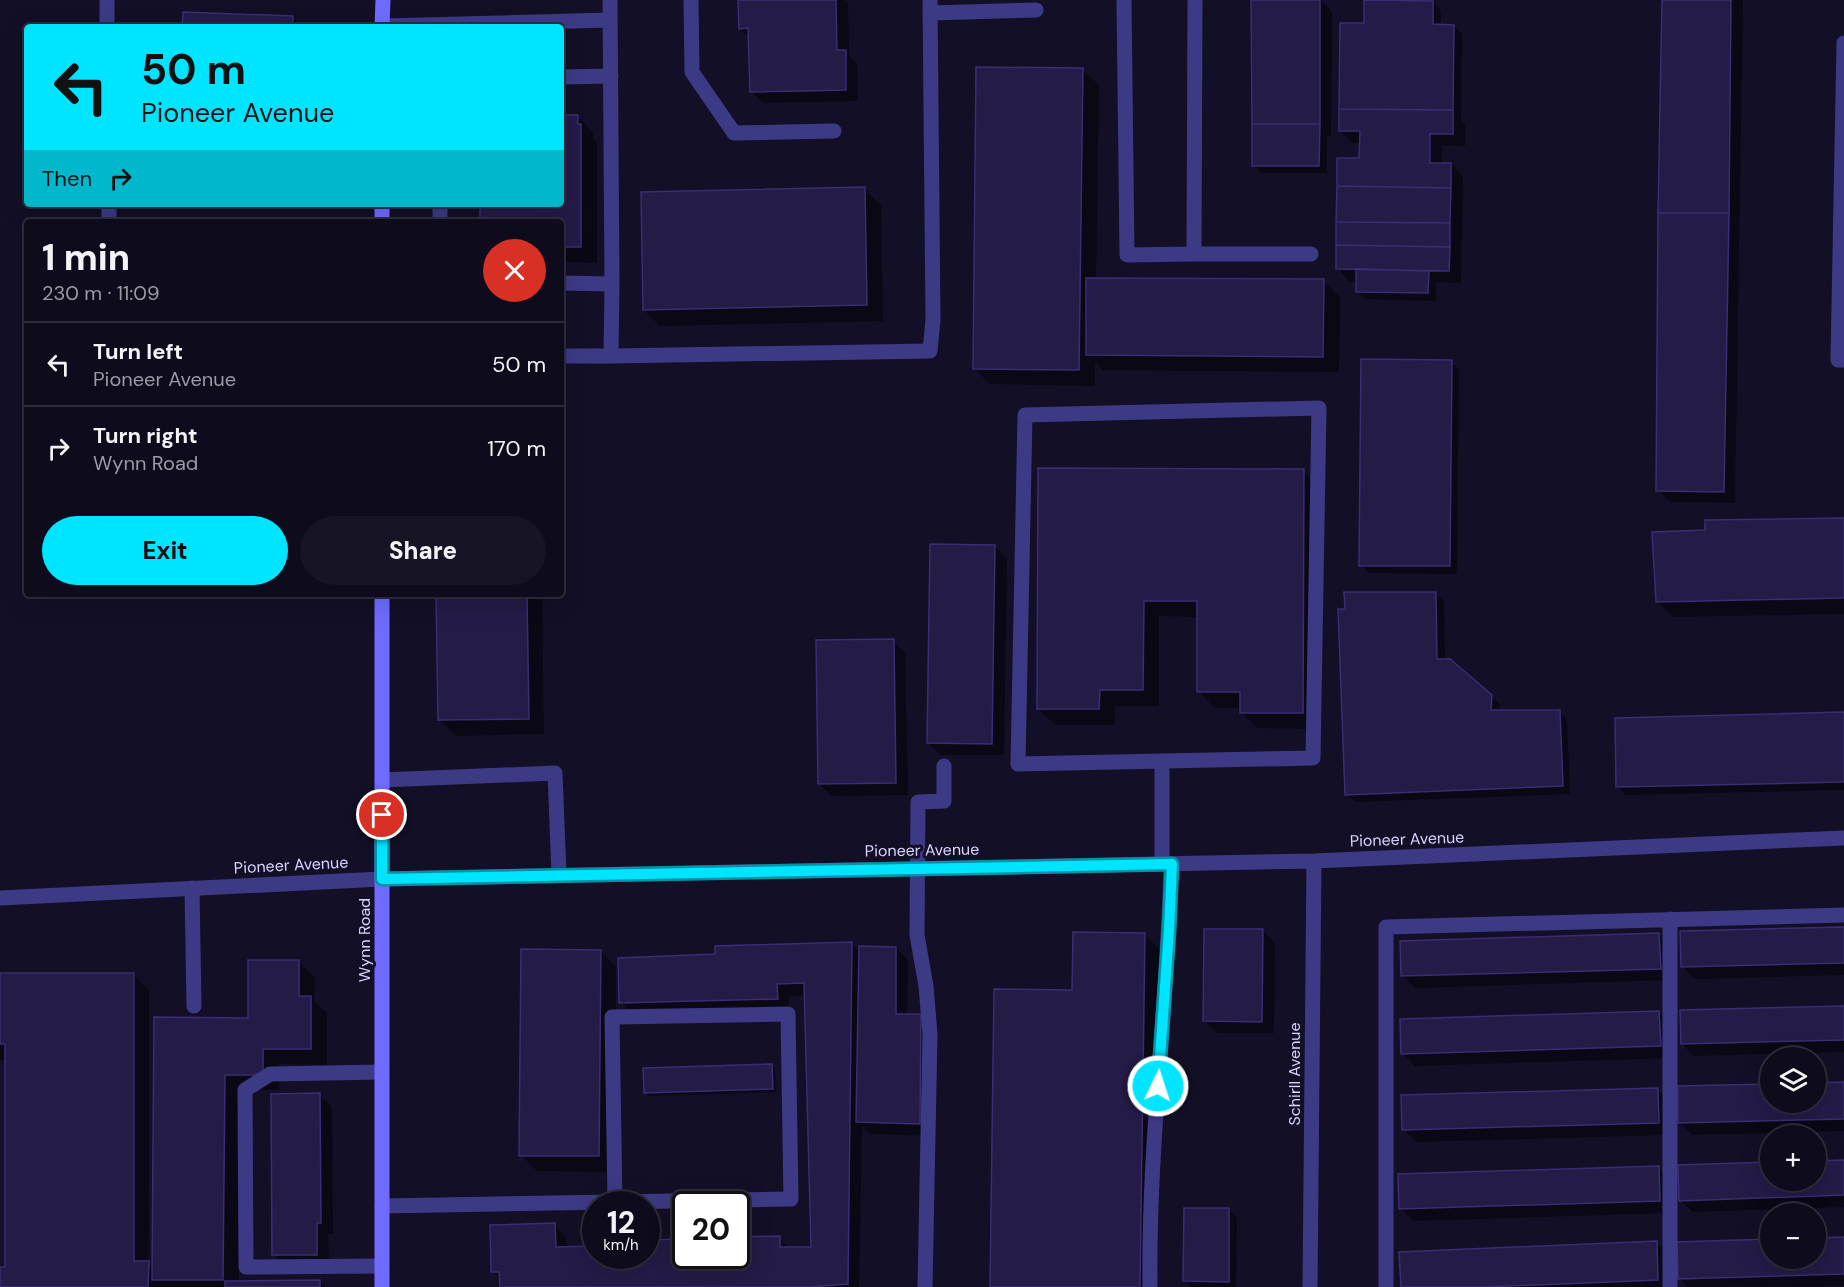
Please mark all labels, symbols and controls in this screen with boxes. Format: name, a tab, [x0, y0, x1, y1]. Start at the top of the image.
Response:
text: 50 m	[141, 42, 246, 97]
icon: left	[42, 48, 120, 126]
text: Pioneer Avenue	[141, 95, 334, 130]
icon: right	[104, 162, 137, 195]
text: Then	[42, 164, 92, 193]
text: 1 min	[42, 234, 130, 281]
button: close	[483, 239, 546, 302]
text: 230 m · 11:09	[42, 280, 160, 306]
text: Turn left	[93, 337, 183, 366]
icon: left	[42, 348, 75, 381]
text: 50 m	[492, 350, 546, 379]
text: Pioneer Avenue	[93, 366, 236, 392]
text: Turn right	[93, 421, 198, 450]
icon: right	[42, 432, 75, 465]
text: 170 m	[487, 434, 546, 463]
text: Wynn Road	[93, 450, 198, 476]
button: Exit	[42, 516, 288, 585]
button: Share	[300, 516, 546, 585]
pin	[356, 789, 407, 840]
icon: arrive	[365, 798, 398, 831]
street label: Pioneer Avenue	[1349, 827, 1465, 851]
street label: Pioneer Avenue	[865, 839, 979, 861]
street label: Pioneer Avenue	[233, 852, 349, 878]
street label: Wynn Road	[354, 898, 375, 982]
street label: Schirll Avenue	[1284, 1022, 1305, 1126]
map controls	[1760, 1047, 1826, 1269]
button: layers	[1760, 1047, 1826, 1113]
position arrow	[1126, 1054, 1190, 1118]
button: +	[1760, 1125, 1826, 1191]
speed limit sign: 20	[672, 1191, 750, 1269]
text: 12	[607, 1203, 635, 1242]
button: −	[1760, 1203, 1826, 1269]
text: km/h	[603, 1235, 639, 1255]

